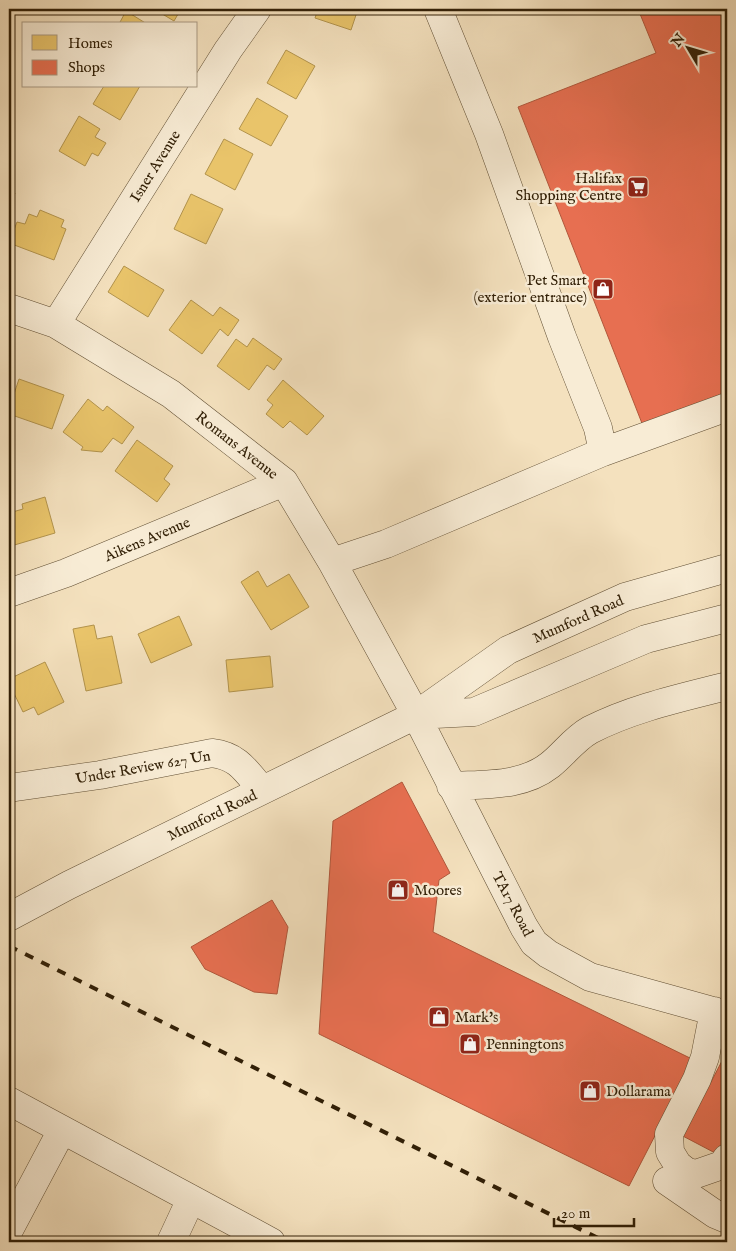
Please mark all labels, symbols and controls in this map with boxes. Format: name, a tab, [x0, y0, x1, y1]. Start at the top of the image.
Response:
legend	[22, 22, 198, 88]
north arrow	[664, 22, 714, 72]
text: N	[667, 30, 689, 52]
text: Homes	[68, 34, 112, 53]
text: Shops	[68, 58, 105, 77]
street label: Isner Avenue	[126, 127, 185, 206]
place label: Halifax Shopping Centre	[516, 169, 623, 205]
supermarket icon: Halifax Shopping Centre	[626, 175, 650, 199]
place label: Pet Smart (exterior entrance)	[474, 271, 587, 307]
shop icon: Pet Smart (exterior entrance)	[591, 277, 615, 301]
street label: Romans Avenue	[191, 407, 282, 484]
street label: Aikens Avenue	[101, 513, 193, 566]
street label: Mumford Road	[530, 591, 627, 648]
street label: Under Review 627 Un	[74, 746, 212, 789]
street label: Mumford Road	[164, 785, 261, 845]
street label: TA17 Road	[488, 869, 538, 941]
shop icon: Moores	[386, 878, 410, 902]
place label: Moores	[414, 881, 462, 900]
shop icon: Mark's	[427, 1005, 451, 1029]
place label: Mark's	[455, 1008, 498, 1027]
shop icon: Penningtons	[458, 1032, 482, 1056]
place label: Penningtons	[486, 1035, 564, 1054]
shop icon: Dollarama	[578, 1079, 602, 1103]
place label: Dollarama	[606, 1082, 671, 1101]
scale bar	[554, 1196, 634, 1228]
text: 20 m	[561, 1204, 591, 1223]

